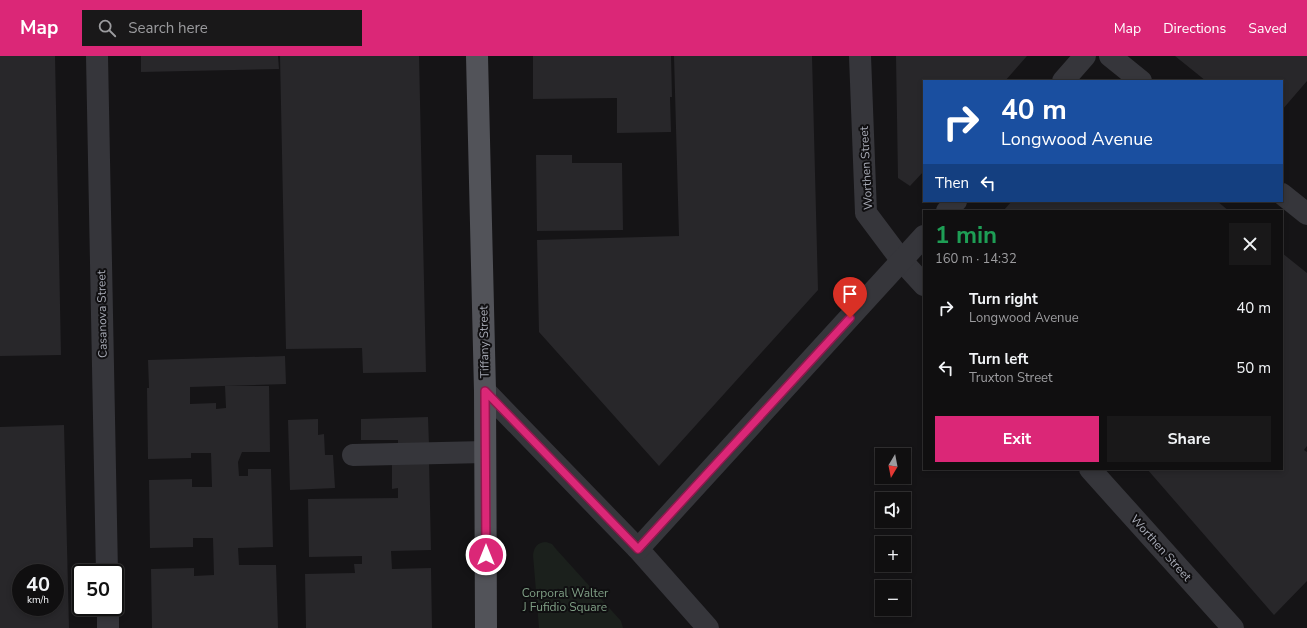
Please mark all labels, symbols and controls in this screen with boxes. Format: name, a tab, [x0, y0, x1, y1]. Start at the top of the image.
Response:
search box	[82, 10, 362, 46]
text: Map	[20, 15, 58, 41]
icon: search	[96, 17, 118, 39]
text: Search here	[128, 18, 208, 38]
text: Map	[1114, 19, 1141, 38]
text: Directions	[1163, 19, 1226, 38]
text: Saved	[1248, 19, 1287, 38]
text: 40 m	[1001, 91, 1067, 129]
icon: right	[935, 96, 987, 148]
street label: Worthen Street	[856, 125, 876, 210]
text: Longwood Avenue	[1001, 127, 1153, 151]
icon: left	[977, 172, 999, 194]
text: Then	[935, 173, 969, 193]
text: 1 min	[935, 219, 997, 251]
button: close	[1229, 223, 1271, 265]
text: 160 m · 14:32	[935, 250, 1017, 268]
street label: Casanova Street	[93, 269, 111, 358]
pin	[833, 277, 867, 318]
icon: arrive	[839, 283, 861, 305]
text: Turn right	[969, 289, 1038, 309]
icon: right	[935, 297, 957, 319]
text: 40 m	[1236, 298, 1271, 318]
street label: Tiffany Street	[475, 305, 493, 379]
text: Longwood Avenue	[969, 309, 1079, 327]
text: Turn left	[969, 349, 1028, 369]
icon: left	[935, 357, 957, 379]
text: 50 m	[1236, 358, 1271, 378]
text: Truxton Street	[969, 369, 1053, 387]
button: Exit	[935, 416, 1099, 462]
button: Share	[1107, 416, 1271, 462]
north arrow	[875, 448, 911, 484]
map controls	[875, 448, 911, 616]
button: sound	[875, 492, 911, 528]
street label: Worthen Street	[1127, 511, 1196, 585]
position arrow	[465, 534, 507, 576]
button: +	[875, 536, 911, 572]
speed limit sign: 50	[72, 564, 124, 616]
text: 40	[26, 571, 50, 598]
button: −	[875, 580, 911, 616]
park label: Corporal Walter J Fufidio Square	[522, 585, 609, 615]
text: km/h	[27, 593, 49, 607]

